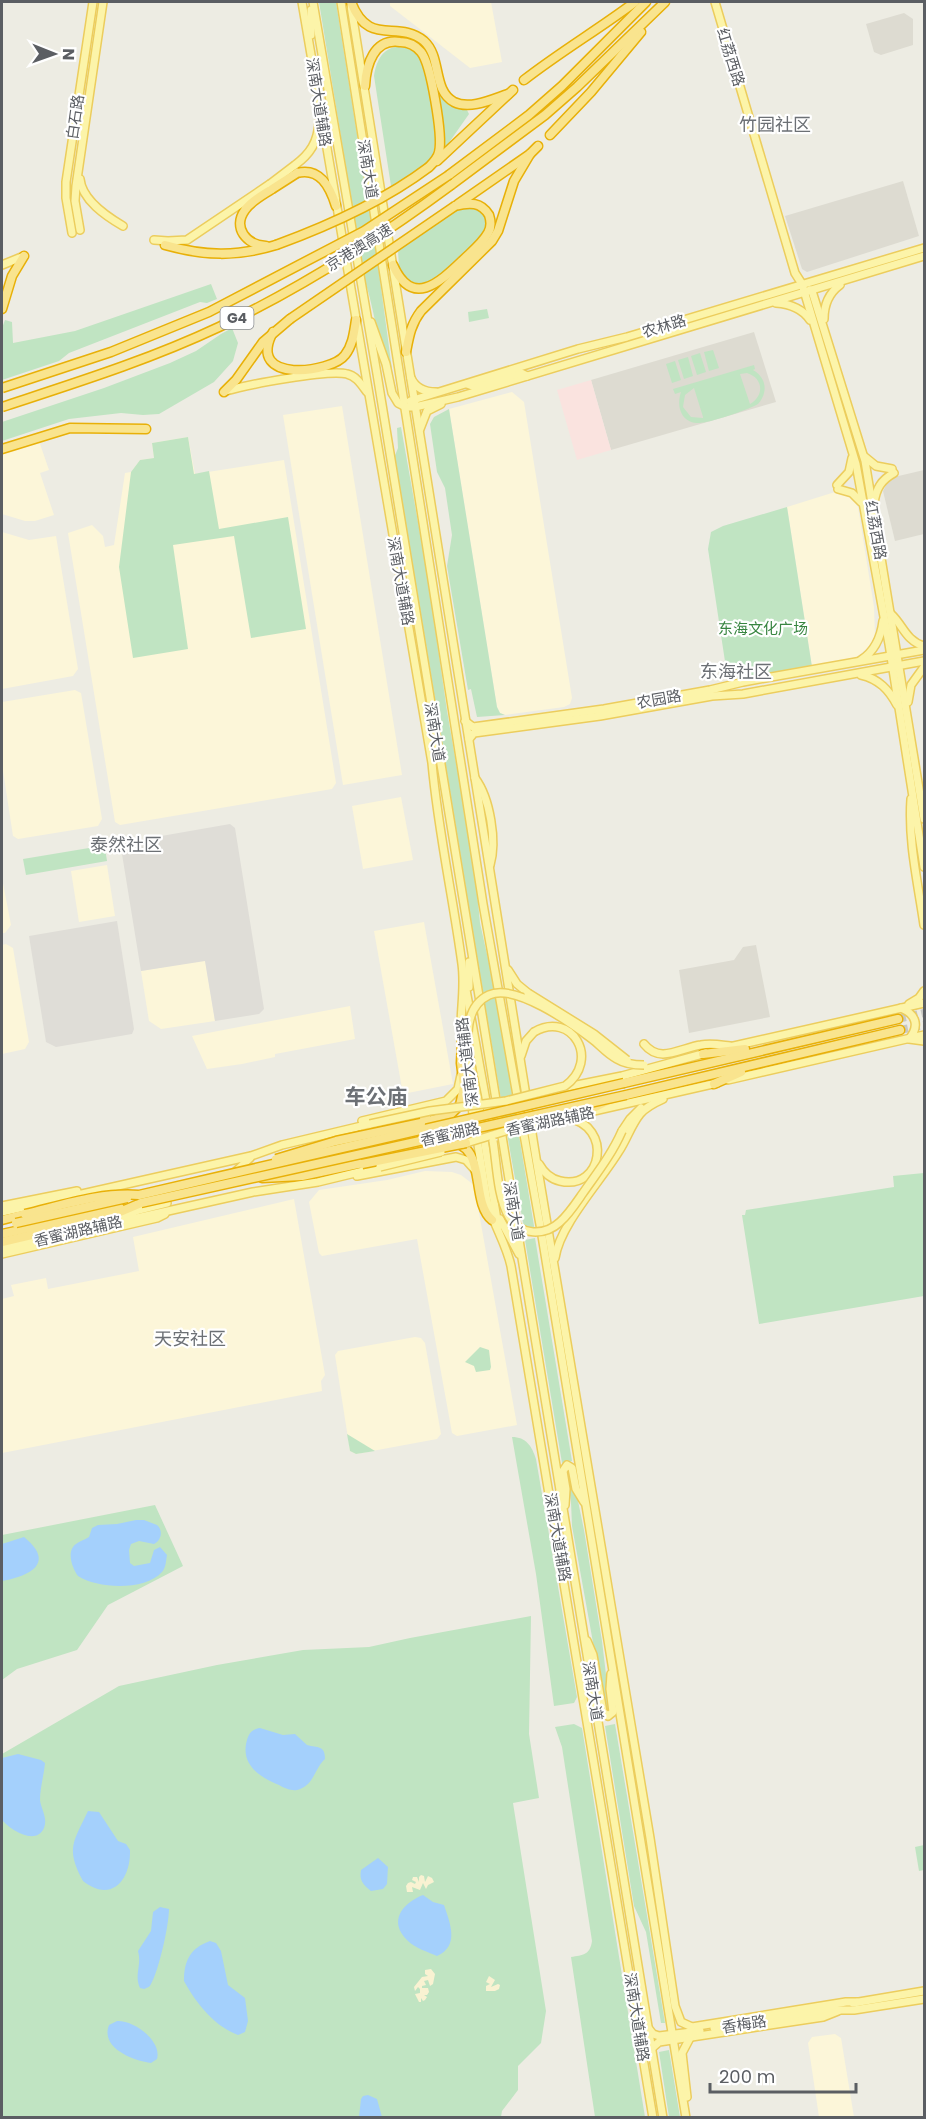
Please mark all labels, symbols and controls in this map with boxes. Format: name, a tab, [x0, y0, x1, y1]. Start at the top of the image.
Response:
north arrow	[24, 24, 84, 84]
street label: 红荔西路	[712, 25, 750, 89]
text: N	[57, 48, 80, 60]
street label: 深南大道辅路	[302, 56, 336, 148]
street label: 白石路	[61, 93, 89, 141]
district label: 竹园社区	[739, 112, 811, 137]
street label: 深南大道	[353, 138, 383, 200]
street label: 京港澳高速	[322, 218, 396, 276]
road number: G4	[220, 307, 254, 329]
street label: 农林路	[639, 309, 689, 343]
street label: 红荔西路	[860, 499, 892, 561]
street label: 深南大道辅路	[383, 535, 419, 627]
park label: 东海文化广场	[718, 618, 808, 639]
district label: 东海社区	[700, 659, 772, 684]
street label: 农园路	[635, 685, 683, 713]
street label: 深南大道	[420, 701, 450, 763]
district label: 泰然社区	[90, 832, 162, 857]
street label: 深南大道辅路	[451, 1016, 483, 1108]
district label: 车公庙	[345, 1082, 408, 1111]
street label: 香蜜湖路辅路	[504, 1101, 596, 1141]
street label: 香蜜湖路	[418, 1117, 482, 1151]
street label: 深南大道	[499, 1180, 529, 1242]
street label: 香蜜湖路辅路	[32, 1211, 124, 1251]
district label: 天安社区	[154, 1326, 226, 1351]
street label: 深南大道辅路	[540, 1491, 576, 1583]
street label: 深南大道	[578, 1660, 608, 1722]
street label: 深南大道辅路	[620, 1971, 654, 2063]
street label: 香梅路	[720, 2010, 768, 2038]
scale bar	[710, 2056, 856, 2094]
text: 200 m	[719, 2064, 775, 2089]

